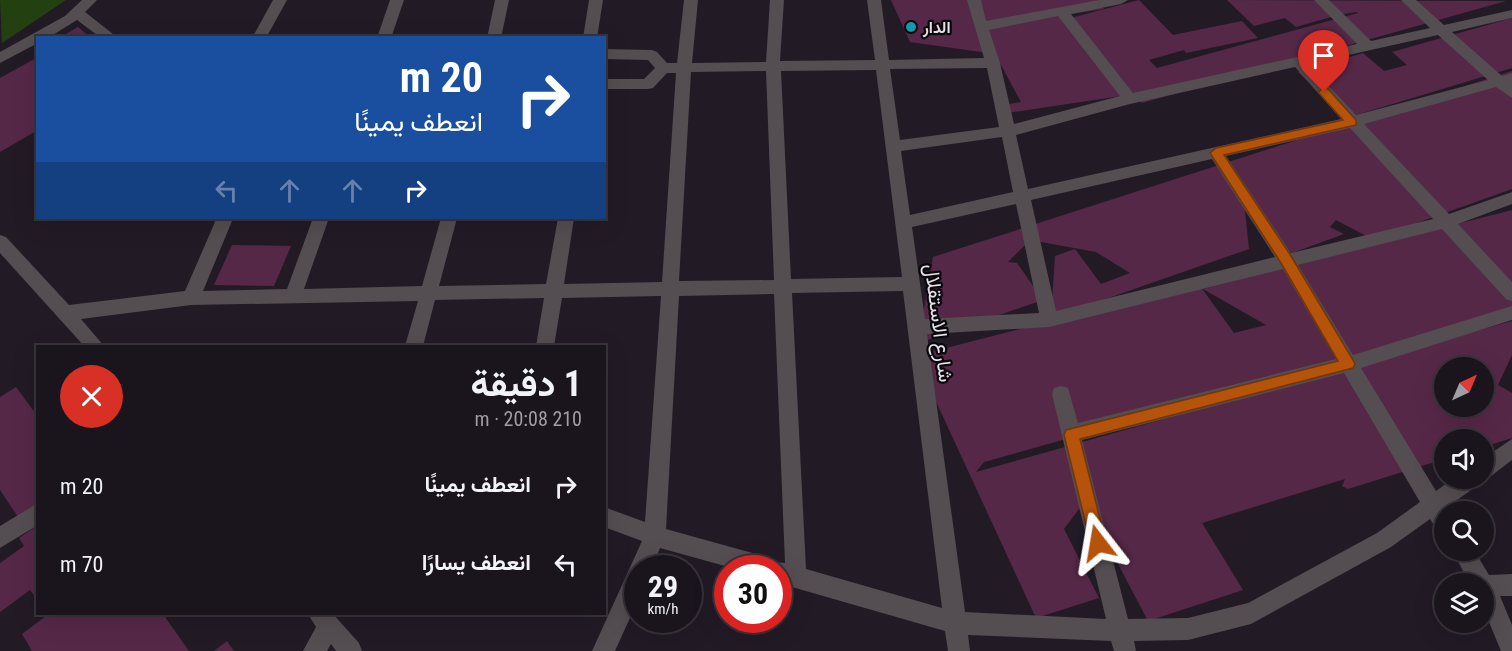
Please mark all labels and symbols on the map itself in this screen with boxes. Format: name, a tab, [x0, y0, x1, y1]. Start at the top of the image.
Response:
place label: الدار	[922, 18, 951, 38]
marker: الدار	[904, 20, 918, 34]
pin	[1298, 30, 1349, 92]
street label: شارع الاستقلال	[918, 262, 958, 384]
north arrow	[1434, 357, 1494, 417]
position arrow	[1066, 511, 1130, 575]
speed limit sign: 30	[714, 555, 792, 633]

